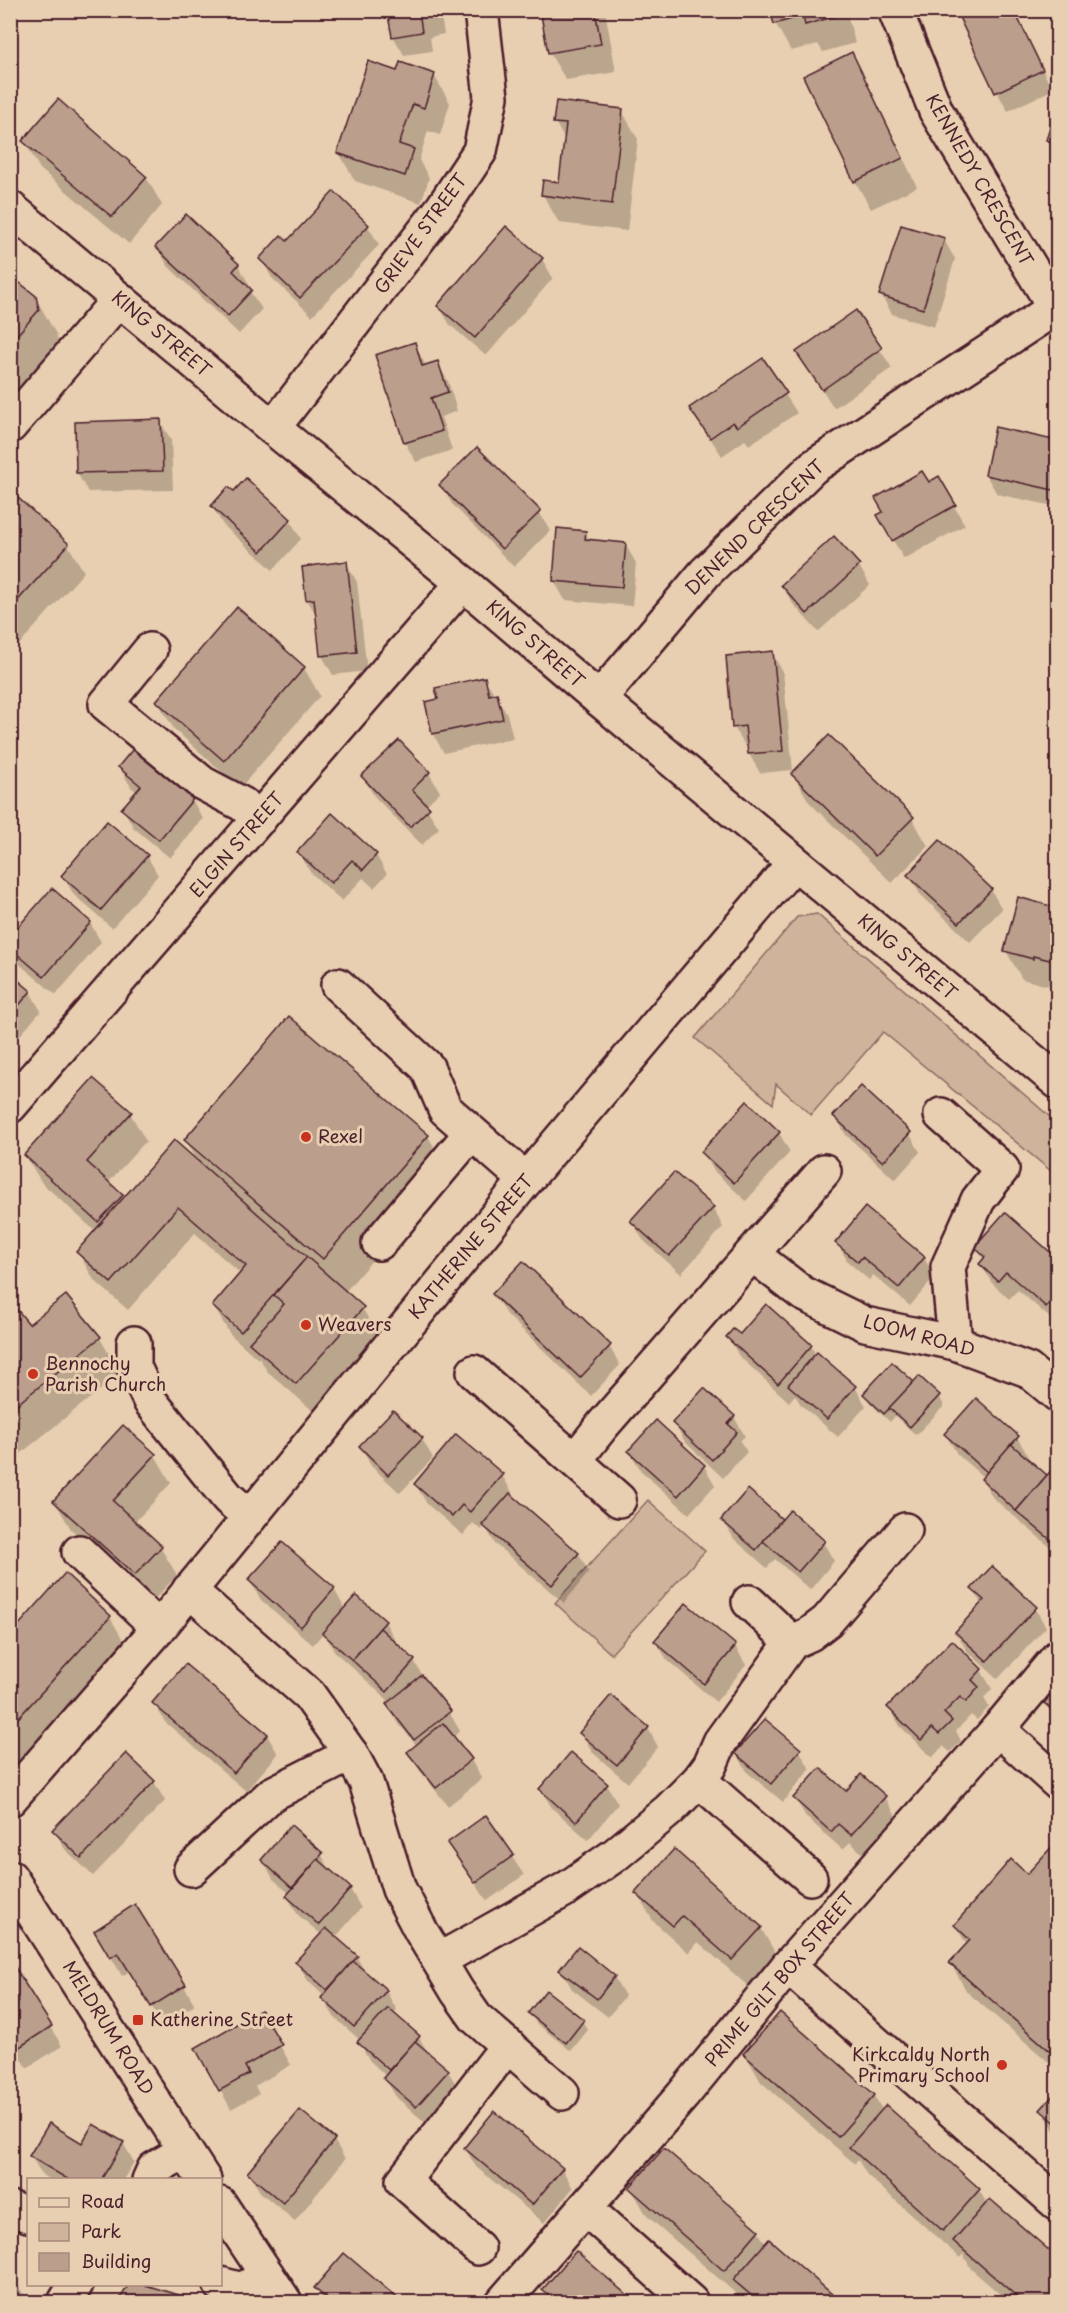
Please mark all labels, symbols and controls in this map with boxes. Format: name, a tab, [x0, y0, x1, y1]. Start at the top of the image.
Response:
street label: KENNEDY CRESCENT	[920, 88, 1041, 270]
street label: GRIEVE STREET	[367, 167, 473, 299]
street label: KING STREET	[106, 283, 218, 383]
street label: DENEND CRESCENT	[678, 452, 830, 601]
street label: KING STREET	[481, 592, 592, 694]
street label: ELGIN STREET	[182, 785, 290, 903]
street label: KING STREET	[852, 906, 964, 1006]
place label: Rexel	[318, 1122, 363, 1149]
marker: Rexel	[299, 1130, 313, 1144]
street label: KATHERINE STREET	[401, 1167, 539, 1324]
street label: LOOM ROAD	[861, 1307, 978, 1362]
place label: Weavers	[318, 1310, 391, 1337]
marker: Weavers	[299, 1318, 313, 1332]
place label: Bennochy Parish Church	[45, 1349, 166, 1397]
marker: Bennochy Parish Church	[26, 1367, 40, 1381]
street label: PRIME GILT BOX STREET	[698, 1885, 861, 2072]
street label: MELDRUM ROAD	[57, 1955, 162, 2100]
place label: Katherine Street	[150, 2005, 293, 2032]
marker: Katherine Street	[131, 2013, 145, 2027]
place label: Kirkcaldy North Primary School	[852, 2040, 990, 2088]
marker: Kirkcaldy North Primary School	[995, 2058, 1009, 2072]
legend	[27, 2178, 222, 2286]
text: Road	[81, 2187, 125, 2214]
text: Park	[81, 2217, 121, 2244]
text: Building	[81, 2247, 151, 2274]

